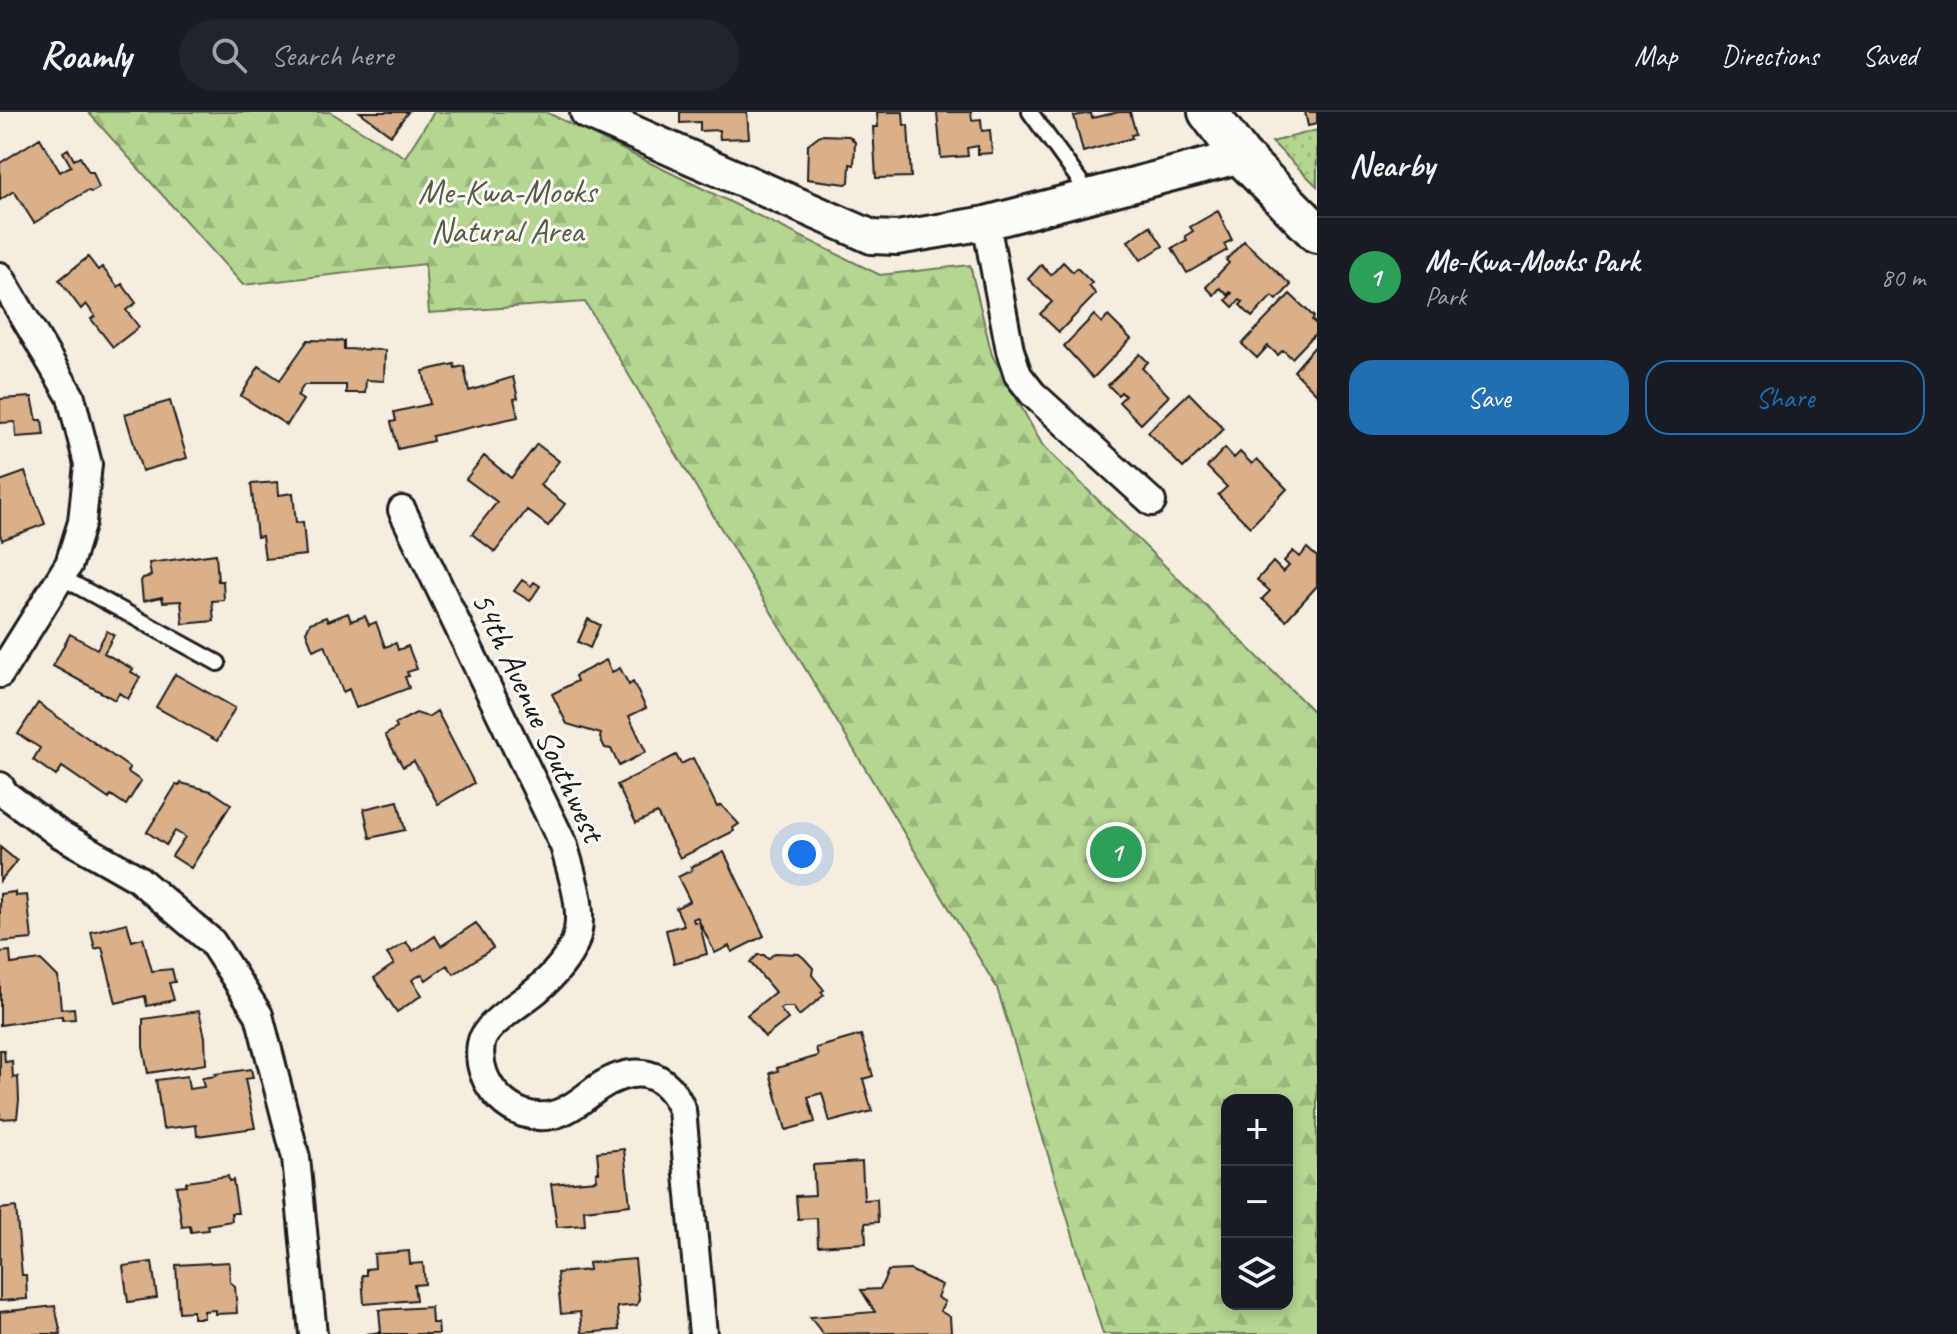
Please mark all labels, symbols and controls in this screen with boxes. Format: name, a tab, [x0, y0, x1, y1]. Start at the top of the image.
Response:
search box	[179, 19, 739, 91]
text: Roamly	[40, 32, 131, 79]
icon: search	[207, 33, 251, 77]
text: Search here	[271, 36, 393, 74]
text: Map	[1634, 38, 1677, 73]
text: Directions	[1721, 38, 1819, 73]
text: Saved	[1863, 38, 1917, 73]
text: Nearby	[1349, 143, 1435, 186]
park label: Me-Kwa-Mooks Natural Area	[418, 170, 598, 252]
text: Me-Kwa-Mooks Park	[1425, 242, 1639, 280]
text: 1	[1369, 261, 1381, 294]
text: 80 m	[1881, 261, 1925, 294]
text: Park	[1425, 280, 1466, 313]
button: Save	[1349, 360, 1629, 435]
button: Share	[1645, 360, 1925, 435]
street label: 54th Avenue Southwest	[462, 584, 617, 851]
pin: 1	[1090, 822, 1142, 882]
your location	[782, 834, 822, 874]
map controls	[1221, 1094, 1293, 1310]
button: +	[1221, 1094, 1293, 1166]
button: −	[1221, 1166, 1293, 1238]
button: layers	[1221, 1238, 1293, 1310]

